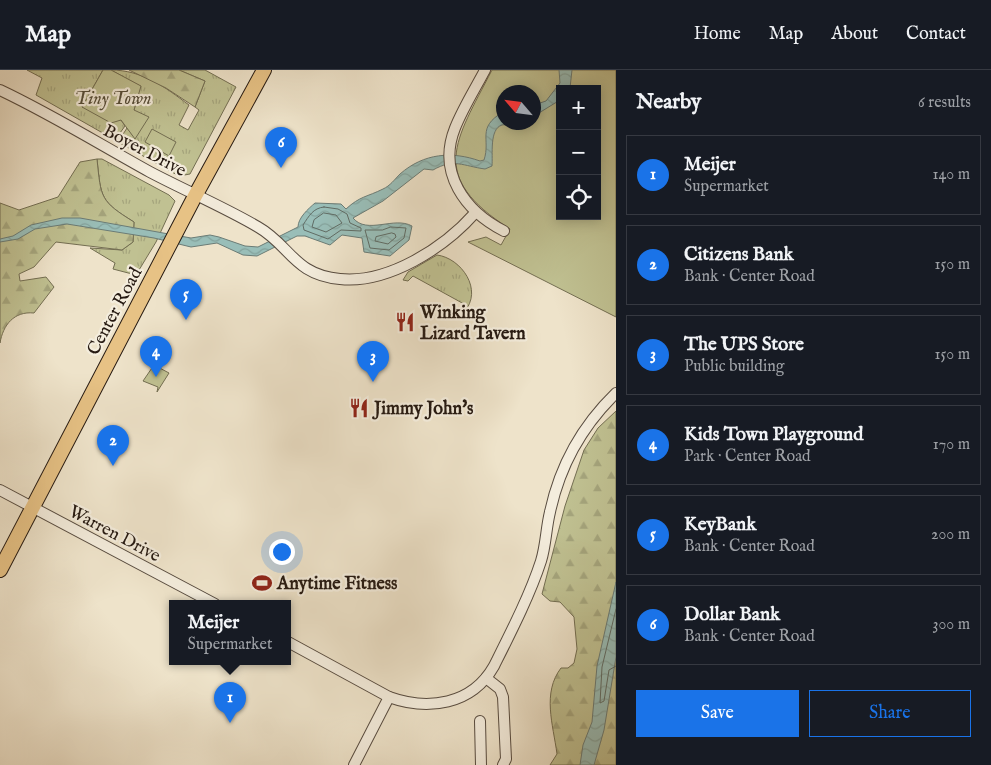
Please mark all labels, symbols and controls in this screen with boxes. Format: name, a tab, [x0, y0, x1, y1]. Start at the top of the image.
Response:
text: Map	[25, 19, 71, 50]
text: Home	[694, 23, 741, 46]
text: Map	[769, 23, 803, 46]
text: About	[831, 23, 878, 46]
text: Contact	[906, 23, 966, 46]
north arrow	[496, 85, 541, 130]
map controls	[556, 85, 601, 220]
button: +	[556, 85, 601, 130]
park label: Tiny Town	[75, 88, 151, 111]
text: Nearby	[636, 89, 701, 116]
text: 6 results	[918, 93, 971, 113]
street label: Boyer Drive	[99, 120, 190, 183]
pin: 6	[265, 127, 297, 168]
button: −	[556, 130, 601, 175]
text: Meijer	[684, 153, 736, 177]
text: 1	[650, 165, 656, 185]
text: 140 m	[932, 165, 970, 185]
button: locate	[556, 175, 601, 220]
text: Supermarket	[684, 177, 769, 197]
text: Citizens Bank	[684, 243, 794, 267]
text: 2	[649, 255, 657, 275]
text: 150 m	[935, 255, 970, 275]
street label: Center Road	[83, 263, 148, 360]
text: Bank · Center Road	[684, 267, 815, 287]
pin: 5	[170, 279, 202, 320]
place label: Winking Lizard Tavern	[419, 302, 526, 346]
restaurant icon: Winking Lizard Tavern	[394, 311, 416, 333]
text: The UPS Store	[684, 333, 804, 357]
pin: 4	[140, 336, 172, 377]
pin: 3	[357, 341, 389, 382]
text: 3	[650, 345, 656, 365]
text: 150 m	[935, 345, 970, 365]
text: Public building	[684, 357, 784, 377]
restaurant icon: Jimmy John's	[348, 397, 370, 419]
place label: Jimmy John's	[372, 398, 474, 421]
text: Kids Town Playground	[684, 423, 863, 447]
pin: 2	[97, 425, 129, 466]
text: 4	[649, 435, 657, 455]
text: 170 m	[933, 435, 970, 455]
text: Park · Center Road	[684, 447, 811, 467]
street label: Warren Drive	[64, 501, 164, 568]
text: KeyBank	[684, 513, 756, 537]
text: 5	[650, 525, 656, 545]
text: 200 m	[931, 525, 970, 545]
text: Bank · Center Road	[684, 537, 815, 557]
your location	[269, 539, 295, 565]
sports icon: Anytime Fitness	[251, 572, 273, 594]
place label: Anytime Fitness	[276, 573, 398, 596]
popup	[169, 600, 291, 665]
text: Dollar Bank	[684, 603, 780, 627]
text: Meijer	[188, 611, 239, 635]
text: 6	[650, 615, 656, 635]
text: 300 m	[932, 615, 970, 635]
text: Bank · Center Road	[684, 627, 815, 647]
text: Supermarket	[188, 635, 272, 655]
pin: 1	[214, 682, 246, 723]
button: Save	[636, 690, 799, 737]
button: Share	[809, 690, 971, 737]

